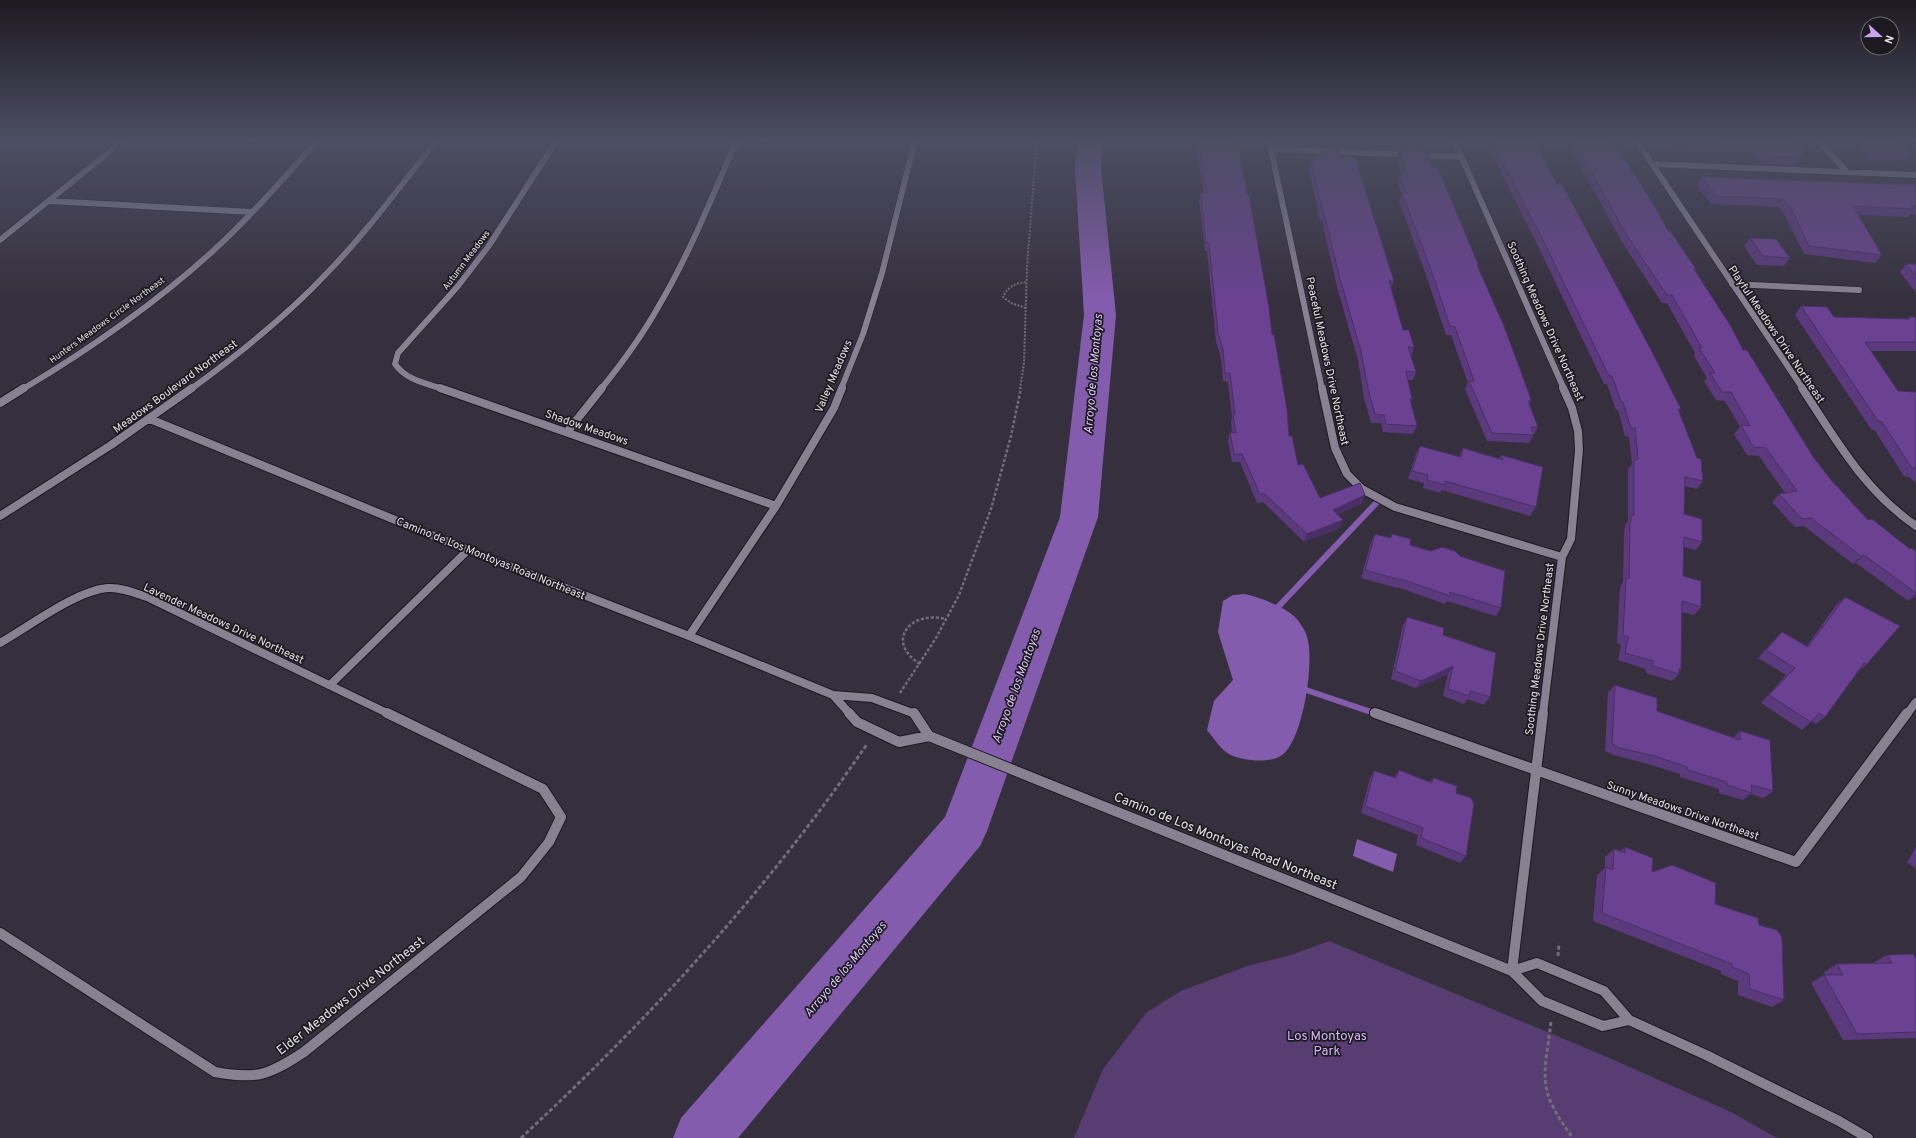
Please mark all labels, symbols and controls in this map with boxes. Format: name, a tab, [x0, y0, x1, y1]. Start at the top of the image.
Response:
north arrow	[1860, 16, 1900, 56]
text: N	[1880, 33, 1896, 45]
street label: Autumn Meadows	[440, 228, 492, 292]
street label: Soothing Meadows Drive Northeast	[1503, 239, 1587, 403]
street label: Playful Meadows Drive Northeast	[1725, 263, 1828, 406]
street label: Hunters Meadows Circle Northeast	[48, 275, 167, 366]
street label: Peaceful Meadows Drive Northeast	[1302, 276, 1352, 447]
water label: Arroyo de los Montoyas	[1081, 313, 1107, 435]
street label: Meadows Boulevard Northeast	[111, 337, 240, 437]
street label: Valley Meadows	[812, 338, 856, 415]
street label: Shadow Meadows	[543, 407, 630, 449]
street label: Camino de Los Montoyas Road Northeast	[394, 514, 587, 603]
street label: Soothing Meadows Drive Northeast	[1522, 562, 1558, 736]
street label: Lavender Meadows Drive Northeast	[141, 580, 306, 667]
water label: Arroyo de los Montoyas	[989, 627, 1045, 746]
street label: Sunny Meadows Drive Northeast	[1605, 778, 1761, 844]
street label: Camino de Los Montoyas Road Northeast	[1111, 790, 1339, 894]
water label: Arroyo de los Montoyas	[801, 918, 891, 1021]
street label: Elder Meadows Drive Northeast	[274, 934, 428, 1059]
park label: Los Montoyas Park	[1287, 1029, 1367, 1060]

